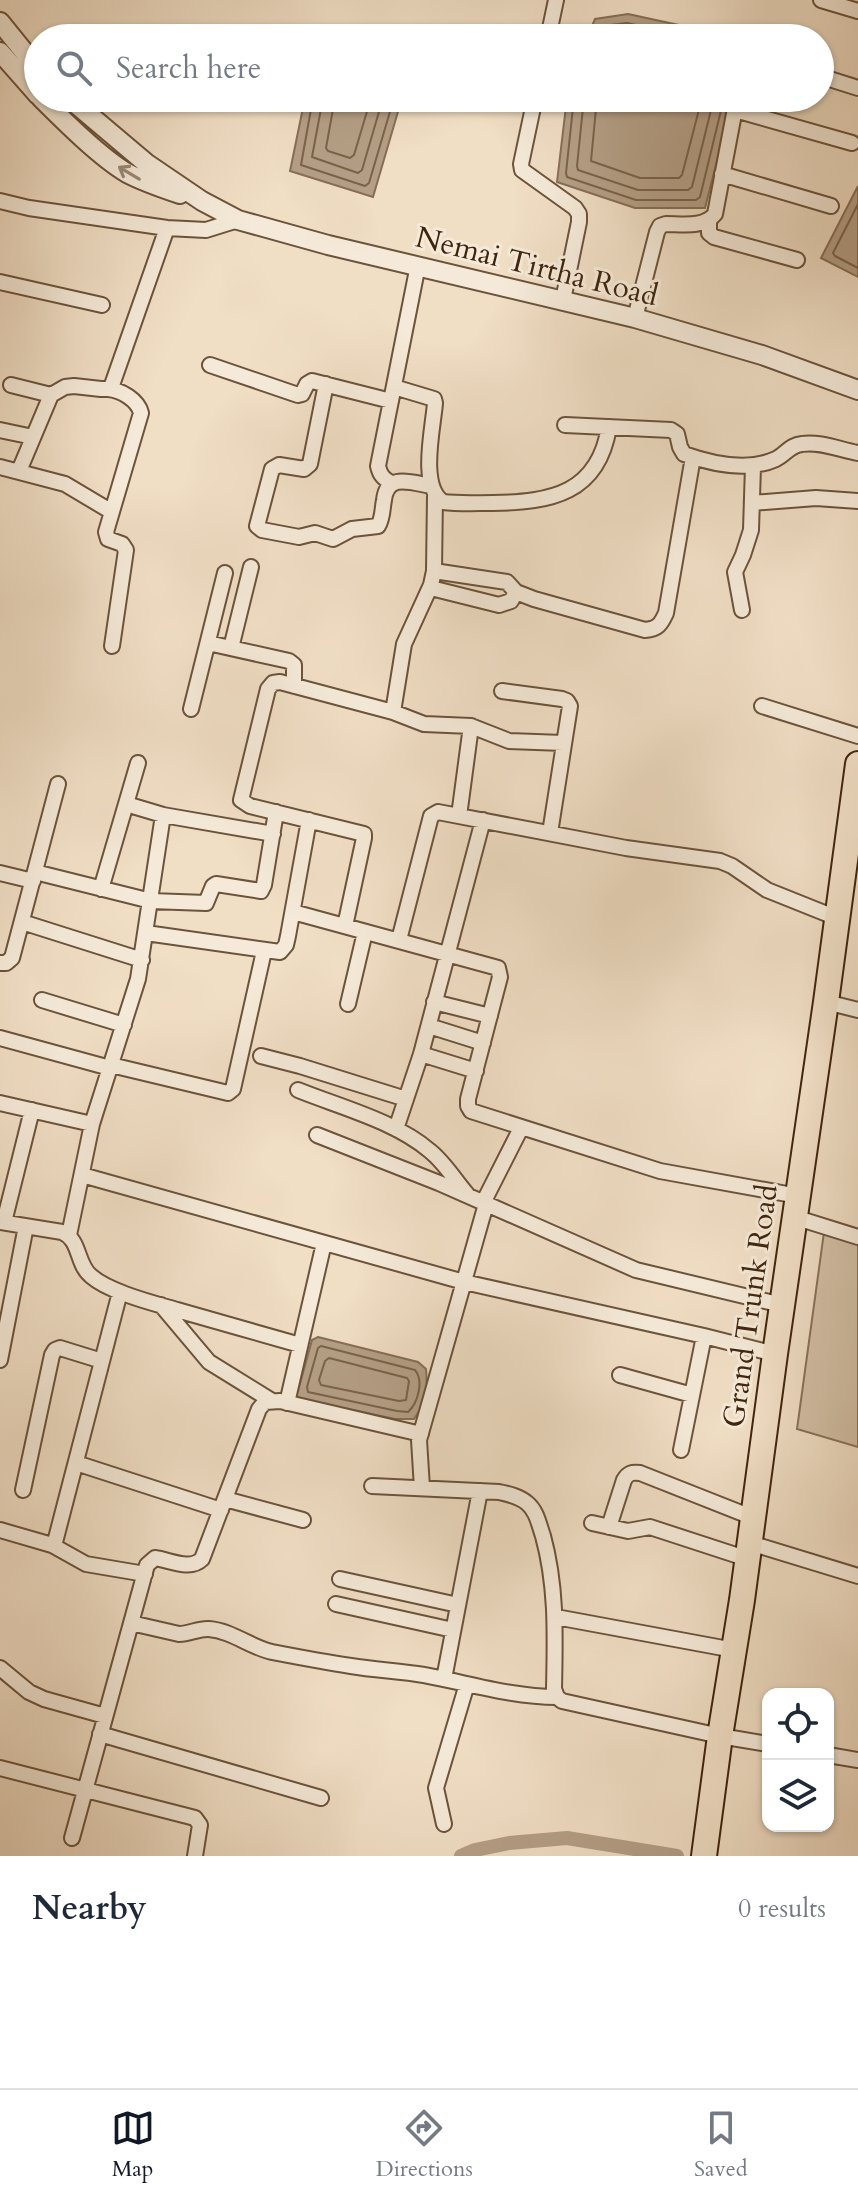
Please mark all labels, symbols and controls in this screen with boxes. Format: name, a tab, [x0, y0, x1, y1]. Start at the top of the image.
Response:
search box	[24, 24, 834, 112]
icon: search	[52, 46, 96, 90]
text: Search here	[116, 48, 261, 89]
one-way arrow	[119, 165, 141, 181]
street label: Nemai Tirtha Road	[411, 217, 662, 316]
street label: Grand Trunk Road	[713, 1182, 788, 1430]
map controls	[762, 1688, 834, 1832]
button: locate	[762, 1688, 834, 1760]
button: layers	[762, 1760, 834, 1832]
text: Nearby	[32, 1885, 147, 1931]
text: 0 results	[738, 1891, 826, 1926]
tab: Map	[111, 2106, 155, 2184]
tab: Directions	[376, 2106, 473, 2184]
tab: Saved	[694, 2106, 747, 2184]

